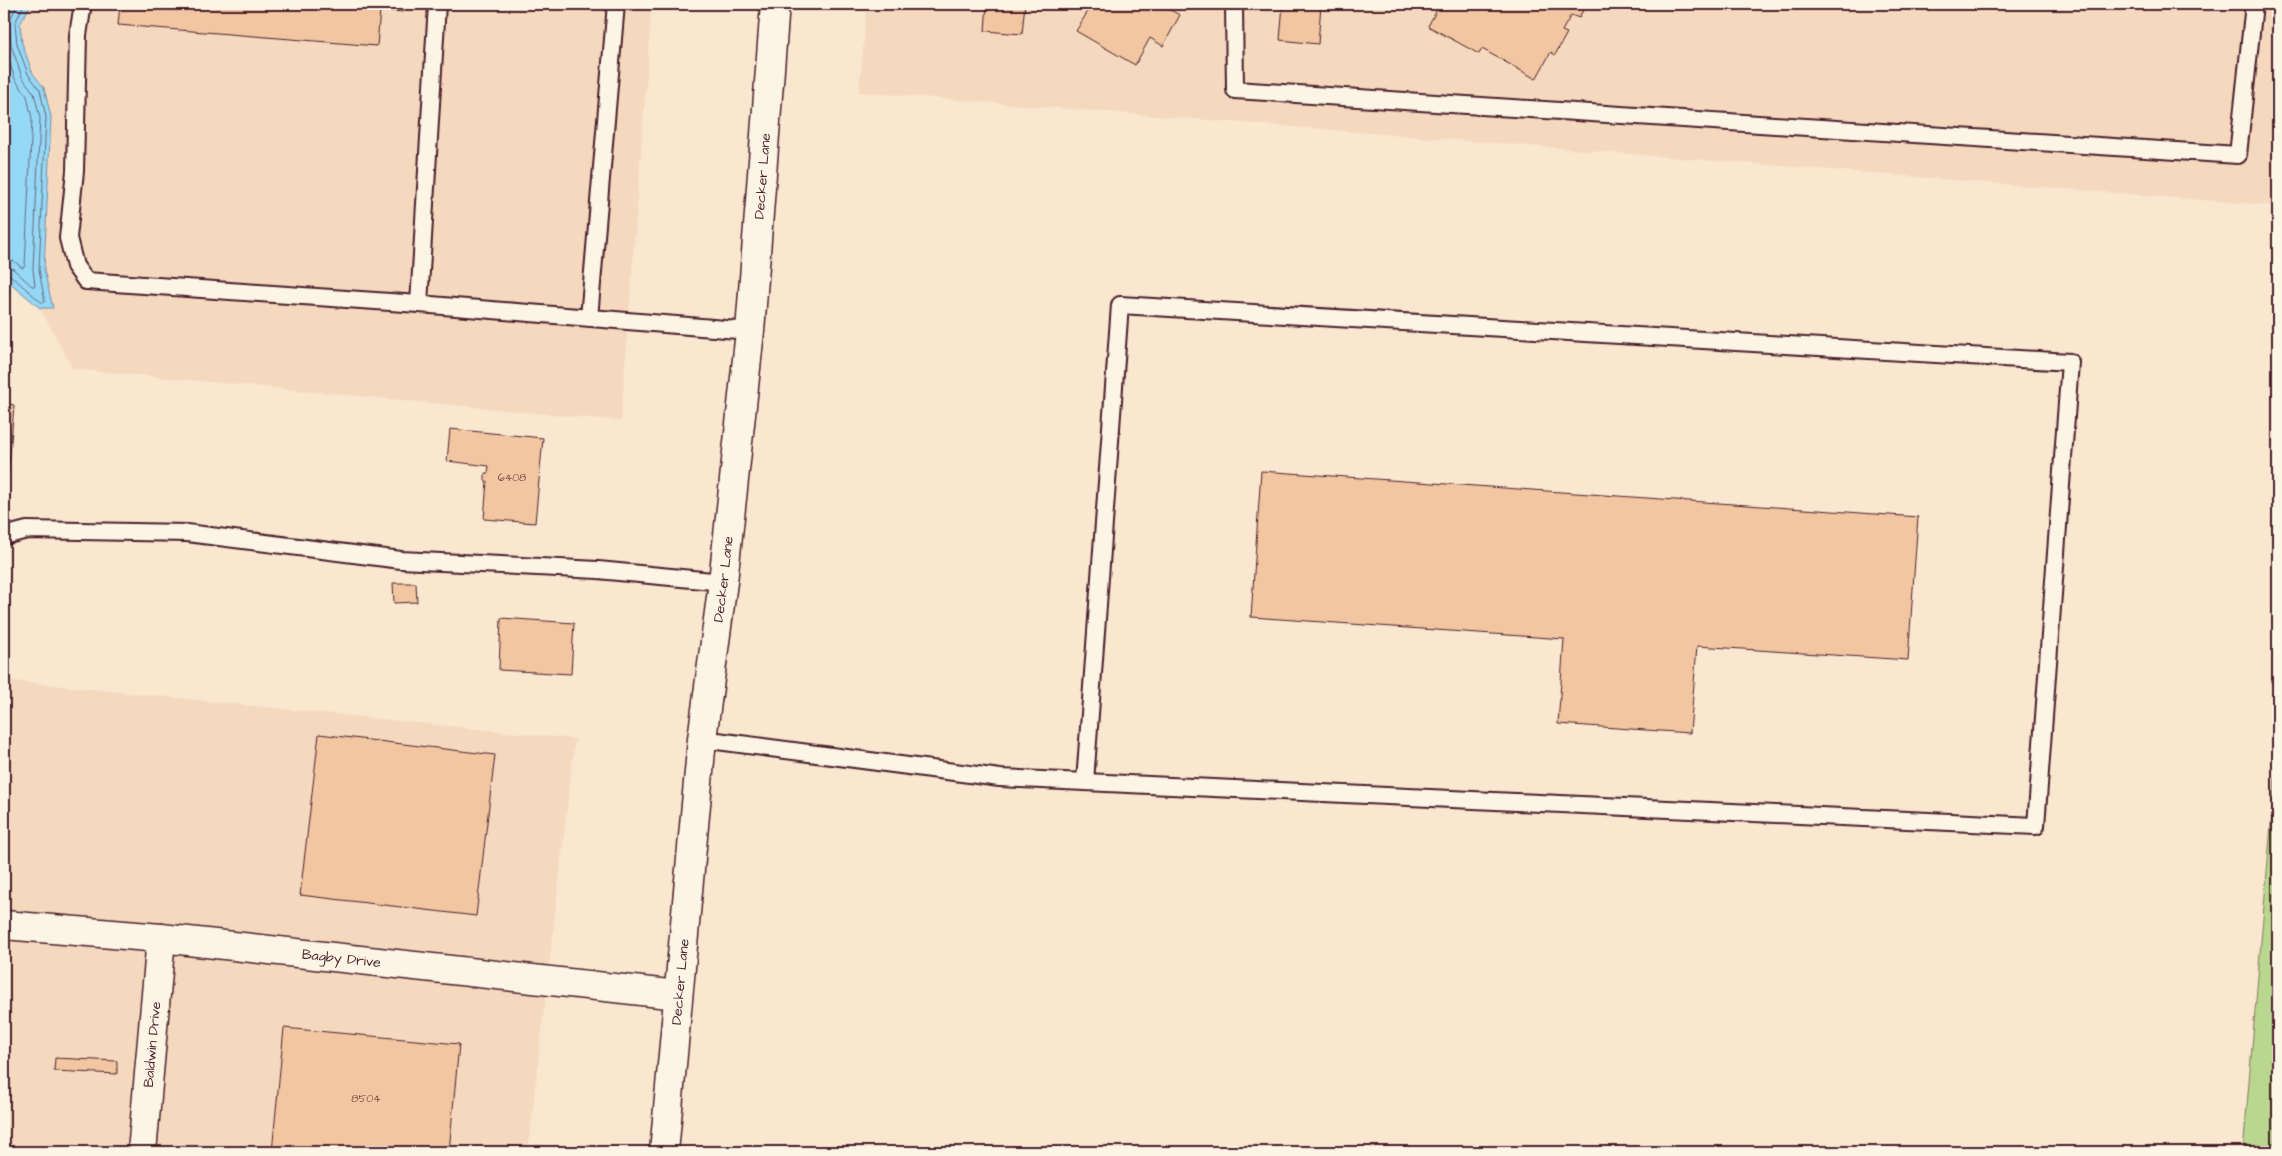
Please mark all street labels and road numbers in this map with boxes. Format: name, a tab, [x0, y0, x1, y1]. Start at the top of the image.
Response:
street label: Decker Lane	[750, 132, 776, 220]
street label: Decker Lane	[709, 535, 739, 623]
street label: Decker Lane	[667, 937, 695, 1026]
street label: Bagby Drive	[301, 945, 382, 973]
street label: Baldwin Drive	[139, 1000, 166, 1088]

